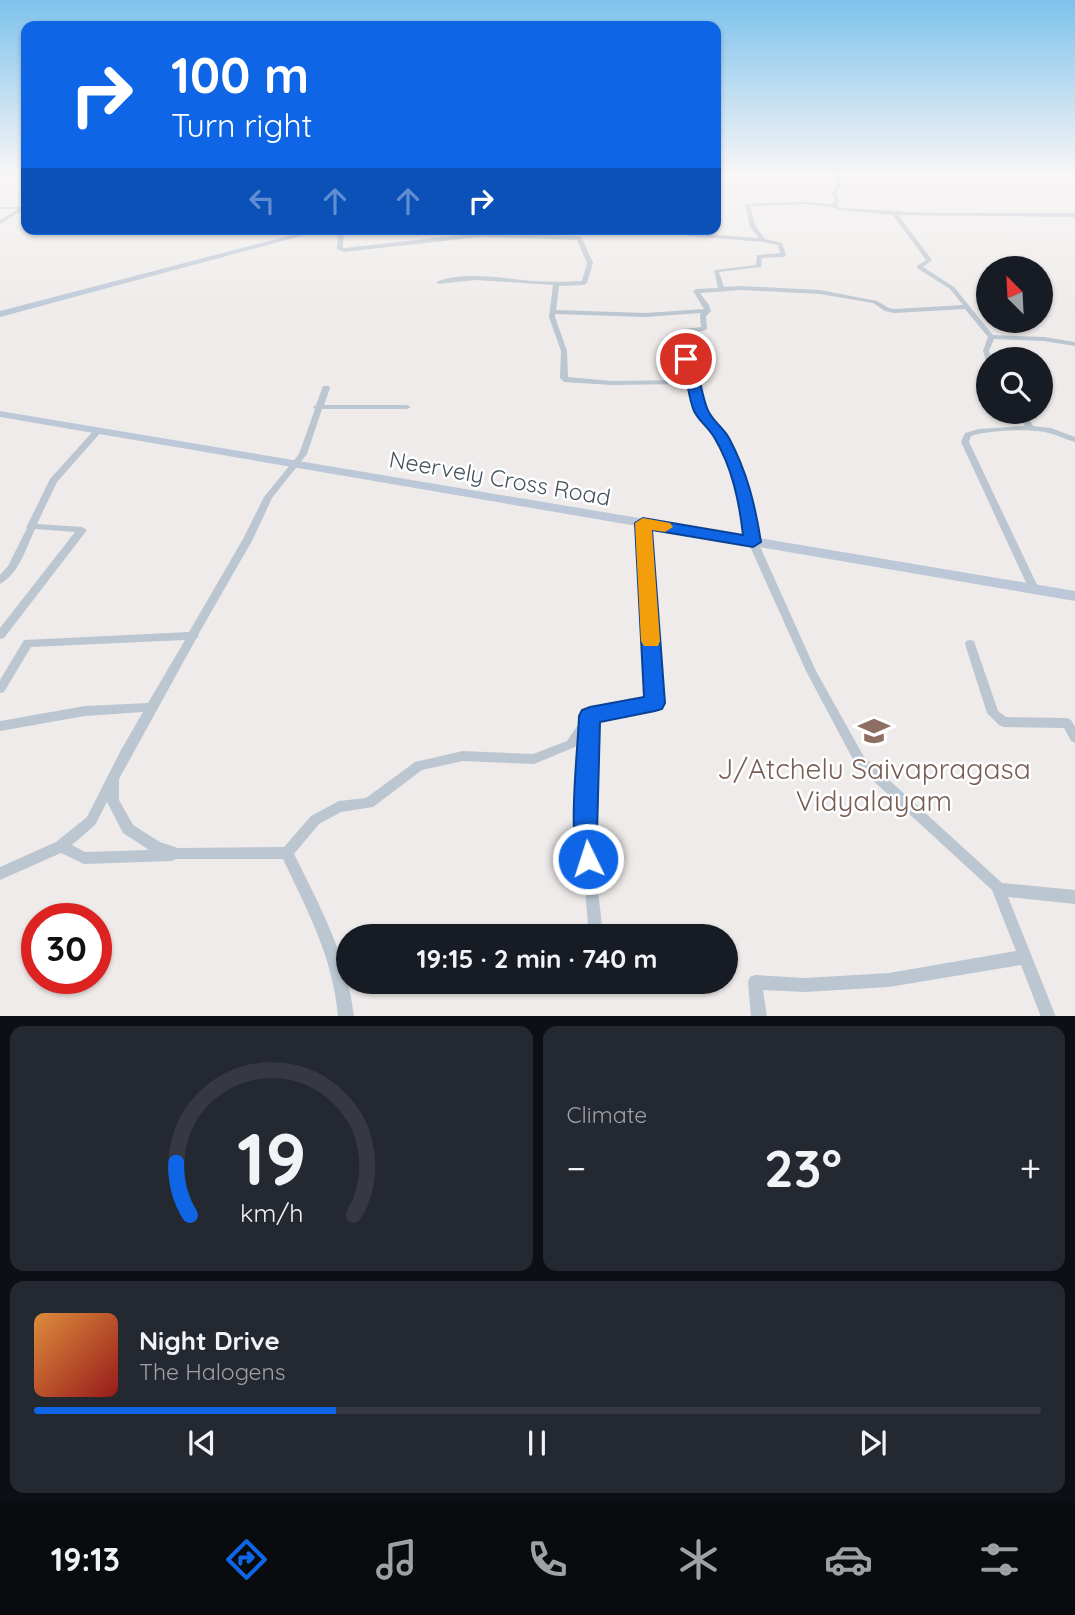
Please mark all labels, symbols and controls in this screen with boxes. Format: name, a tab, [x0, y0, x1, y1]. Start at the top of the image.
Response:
text: 100 m	[171, 44, 309, 105]
icon: right	[56, 49, 147, 140]
text: Turn right	[171, 105, 312, 145]
icon: left	[243, 182, 281, 220]
icon: ahead	[316, 182, 354, 220]
icon: ahead	[389, 182, 427, 220]
icon: right	[462, 182, 500, 220]
north arrow	[976, 256, 1054, 332]
map controls	[976, 256, 1053, 424]
pin	[656, 329, 716, 389]
icon: arrive	[667, 340, 705, 378]
button: search	[976, 347, 1053, 424]
street label: Neervely Cross Road	[387, 444, 613, 512]
school or university icon: J/Atchelu Saivapragasa Vidyalayam	[857, 714, 891, 748]
place label: J/Atchelu Saivapragasa Vidyalayam	[717, 751, 1031, 818]
position arrow	[551, 822, 625, 896]
speed limit sign: 30	[21, 903, 112, 994]
text: 19:15 · 2 min · 740 m	[416, 942, 658, 975]
text: Climate	[567, 1100, 647, 1129]
text: 19	[236, 1112, 306, 1203]
text: 23°	[764, 1135, 842, 1200]
text: −	[567, 1144, 586, 1192]
text: +	[1020, 1144, 1041, 1192]
text: km/h	[240, 1196, 303, 1227]
text: Night Drive	[139, 1324, 280, 1357]
text: The Halogens	[139, 1357, 286, 1386]
icon: previous	[183, 1424, 221, 1462]
icon: pause	[518, 1424, 556, 1462]
icon: next	[854, 1424, 892, 1462]
icon: directions	[222, 1535, 271, 1584]
icon: music	[372, 1535, 421, 1584]
icon: phone	[523, 1535, 572, 1584]
icon: climate	[674, 1535, 723, 1584]
icon: car	[824, 1535, 873, 1584]
icon: filters	[975, 1535, 1024, 1584]
text: 19:13	[51, 1539, 120, 1579]

